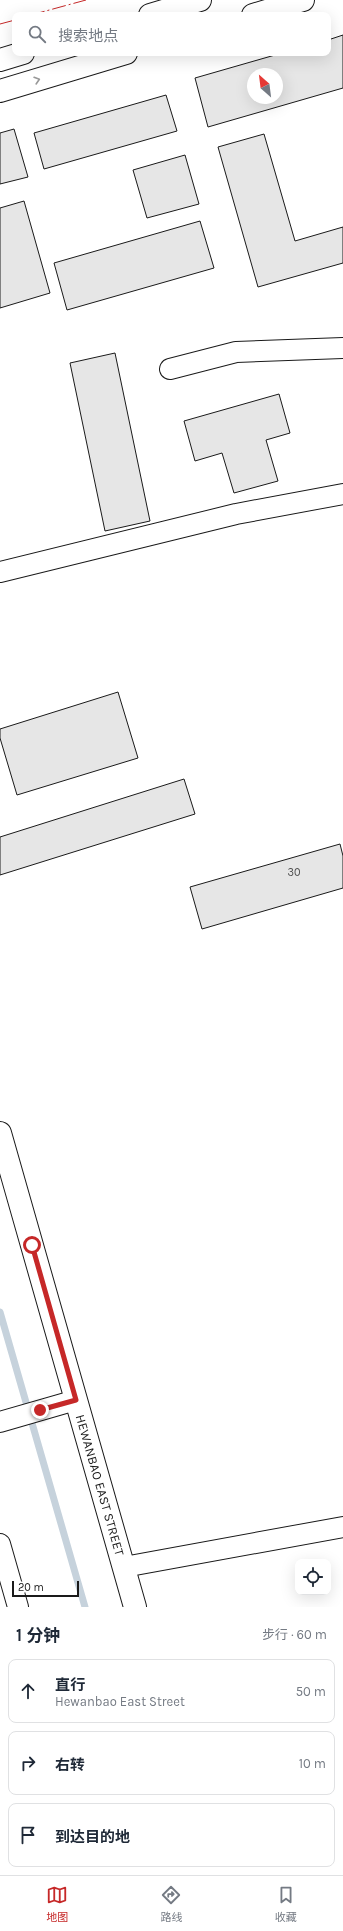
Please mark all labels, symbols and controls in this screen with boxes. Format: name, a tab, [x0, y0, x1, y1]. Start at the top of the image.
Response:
search box	[12, 12, 331, 56]
icon: search	[26, 23, 48, 45]
text: 搜索地点	[58, 27, 118, 45]
north arrow	[247, 68, 283, 104]
one-way arrow	[34, 76, 41, 85]
house number: 30	[287, 866, 301, 879]
route start	[23, 1236, 41, 1254]
route end	[31, 1401, 49, 1419]
street label: HEWANBAO EAST STREET	[73, 1413, 128, 1558]
map controls	[295, 1559, 331, 1595]
button: locate	[295, 1559, 331, 1595]
scale bar	[12, 1579, 79, 1598]
text: 20 m	[18, 1581, 44, 1594]
text: 1 分钟	[16, 1625, 60, 1645]
text: 步行 · 60 m	[262, 1627, 327, 1642]
text: 直行	[55, 1676, 85, 1694]
icon: ahead	[17, 1680, 39, 1702]
text: 50 m	[296, 1684, 326, 1699]
text: Hewanbao East Street	[55, 1694, 185, 1709]
icon: right	[17, 1752, 39, 1774]
text: 右转	[55, 1756, 85, 1774]
text: 10 m	[299, 1756, 326, 1771]
icon: arrive	[17, 1824, 39, 1846]
text: 到达目的地	[55, 1828, 130, 1846]
tab: 地图	[46, 1884, 68, 1924]
tab: 路线	[160, 1884, 182, 1924]
tab: 收藏	[275, 1884, 297, 1924]

